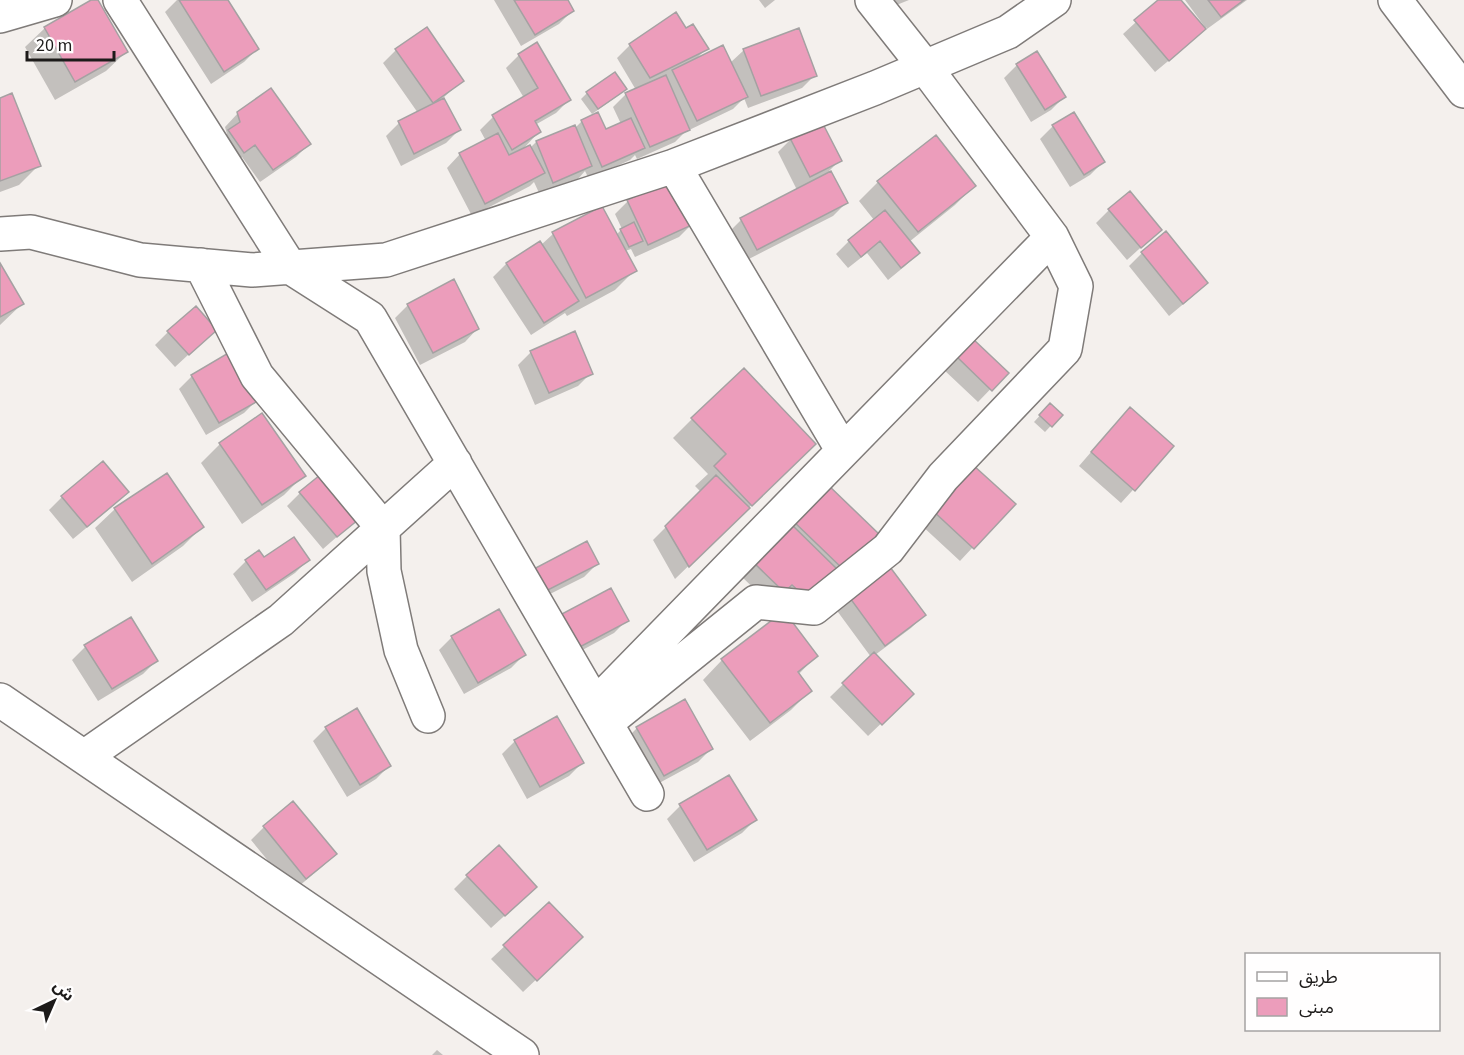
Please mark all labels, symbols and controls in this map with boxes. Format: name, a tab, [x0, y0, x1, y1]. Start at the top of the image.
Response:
scale bar	[27, 24, 114, 62]
text: 20 m	[36, 33, 72, 58]
legend	[1245, 953, 1440, 1031]
text: طريق	[1299, 965, 1338, 990]
north arrow	[24, 971, 84, 1031]
text: ش	[48, 975, 79, 1007]
text: مبنى	[1299, 995, 1334, 1020]

